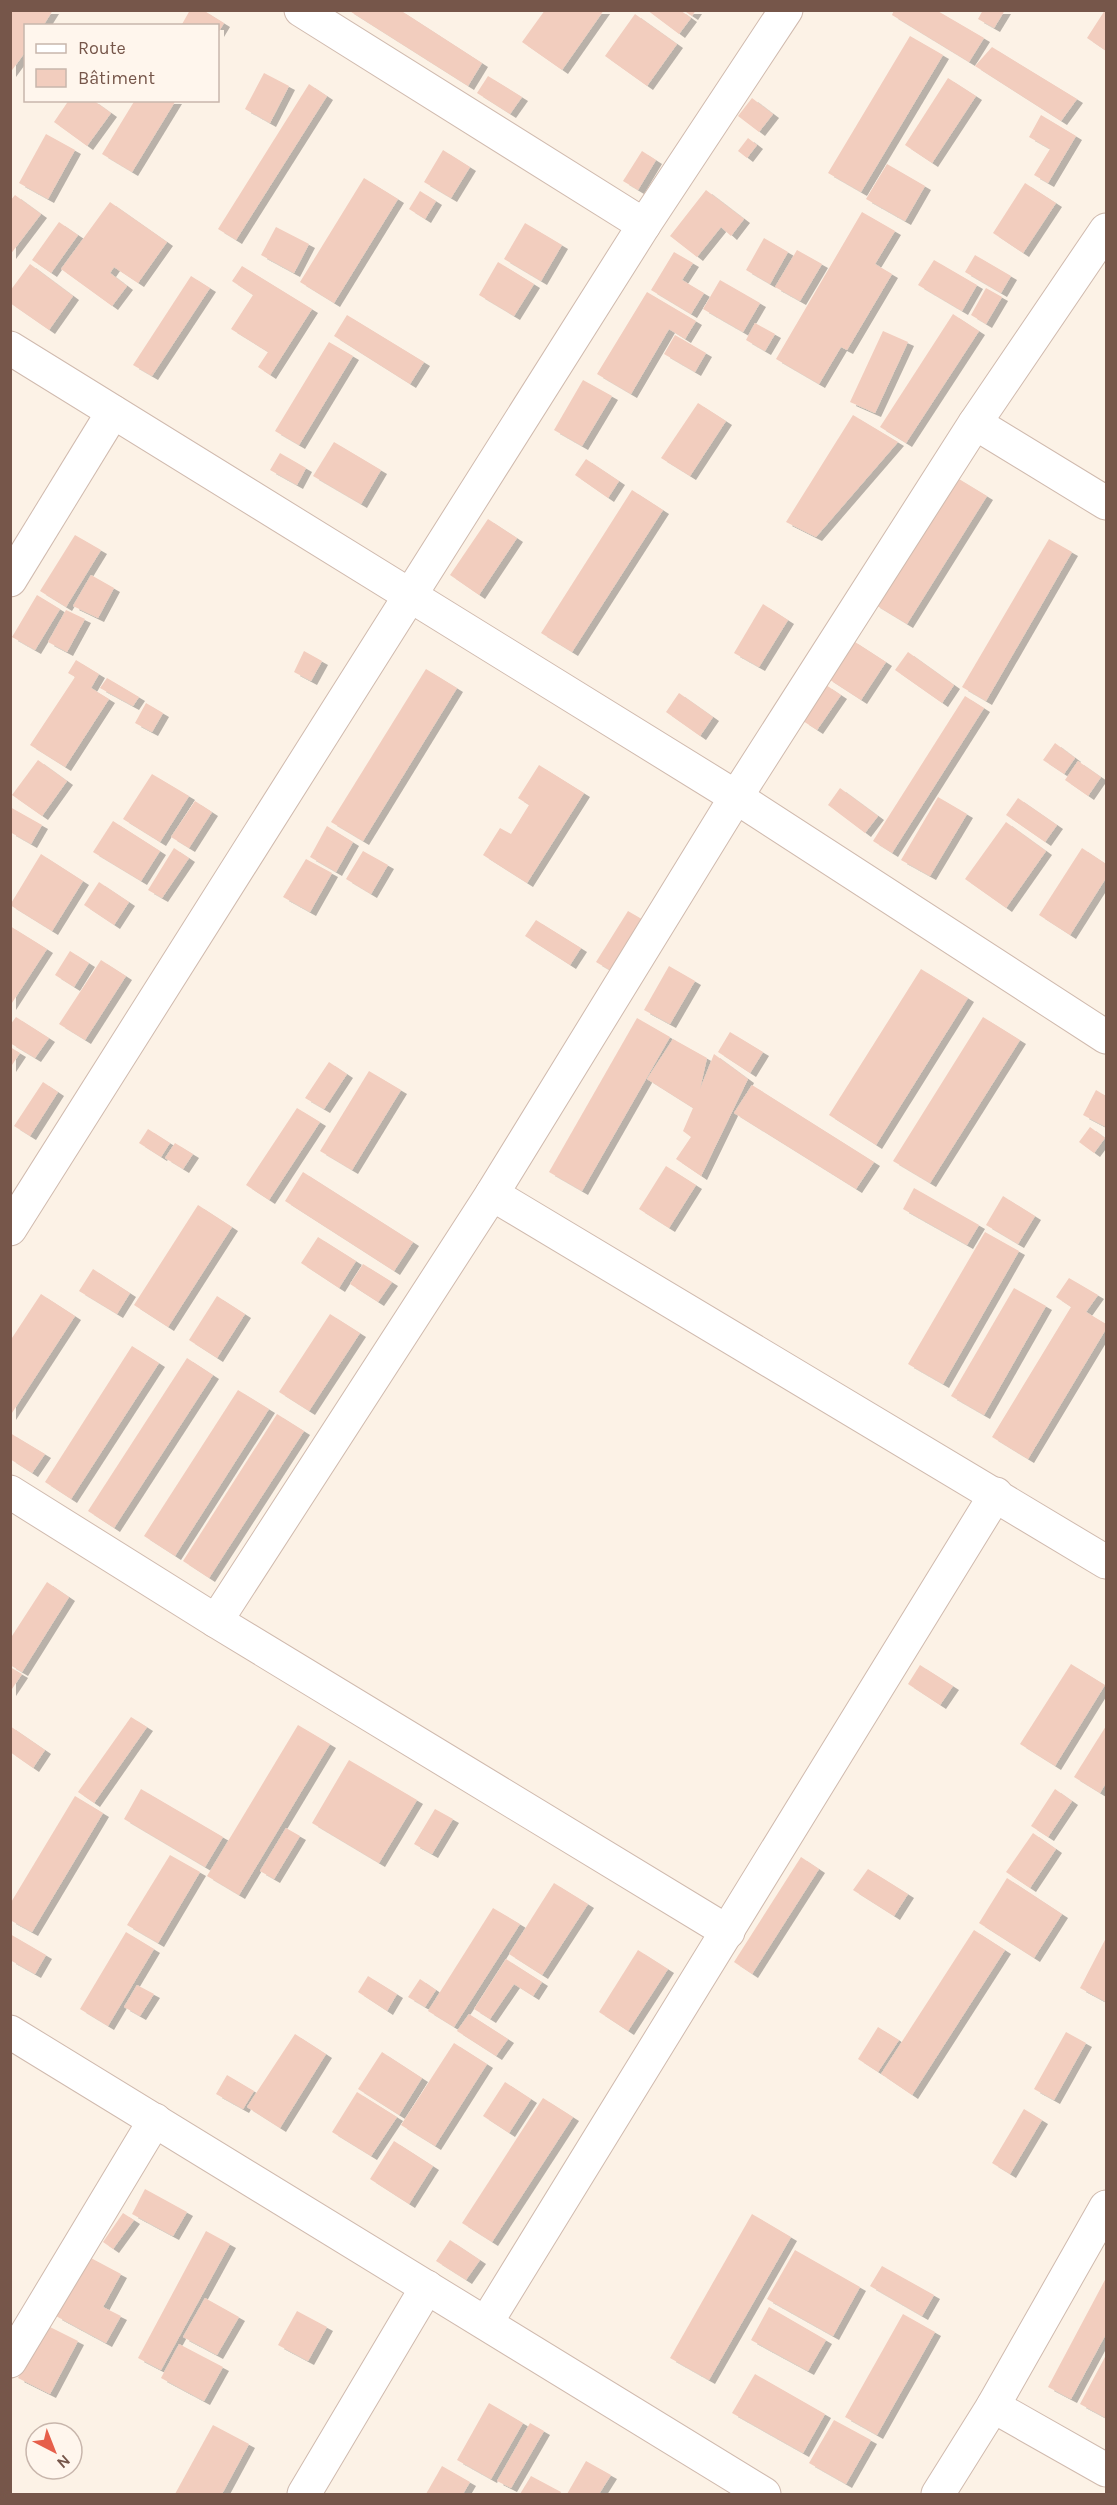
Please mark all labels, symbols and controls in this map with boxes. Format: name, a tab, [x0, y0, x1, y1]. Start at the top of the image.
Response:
legend	[24, 24, 219, 102]
text: Route	[78, 37, 126, 59]
text: Bâtiment	[78, 67, 155, 89]
north arrow	[24, 2421, 84, 2481]
text: N	[53, 2451, 74, 2473]

